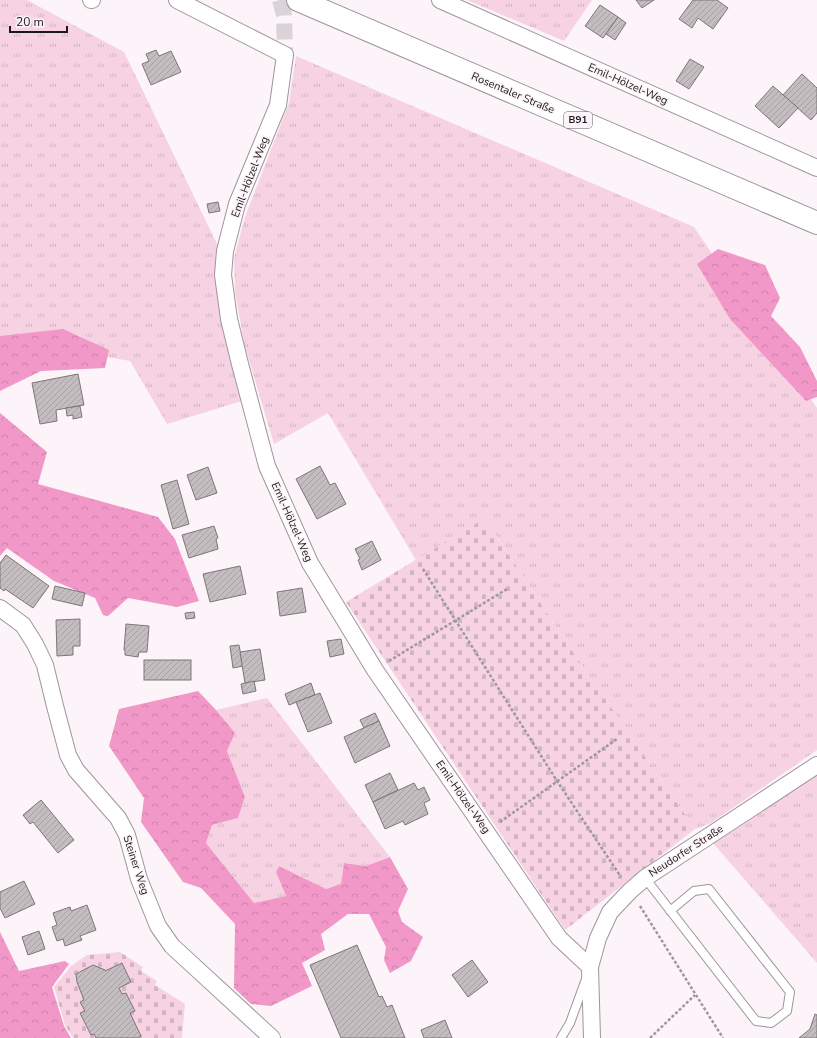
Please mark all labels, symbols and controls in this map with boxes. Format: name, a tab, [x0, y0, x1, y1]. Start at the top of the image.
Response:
scale bar	[10, 8, 67, 34]
text: 20 m	[16, 14, 44, 30]
street label: Emil-Hölzel-Weg	[586, 60, 670, 108]
street label: Rosentaler Straße	[469, 69, 557, 117]
road number: B91	[564, 112, 592, 128]
street label: Emil-Hölzel-Weg	[228, 134, 272, 220]
street label: Emil-Hölzel-Weg	[268, 480, 316, 564]
street label: Emil-Hölzel-Weg	[432, 758, 494, 836]
street label: Neudorfer Straße	[646, 821, 726, 881]
street label: Steiner Weg	[119, 833, 153, 897]

